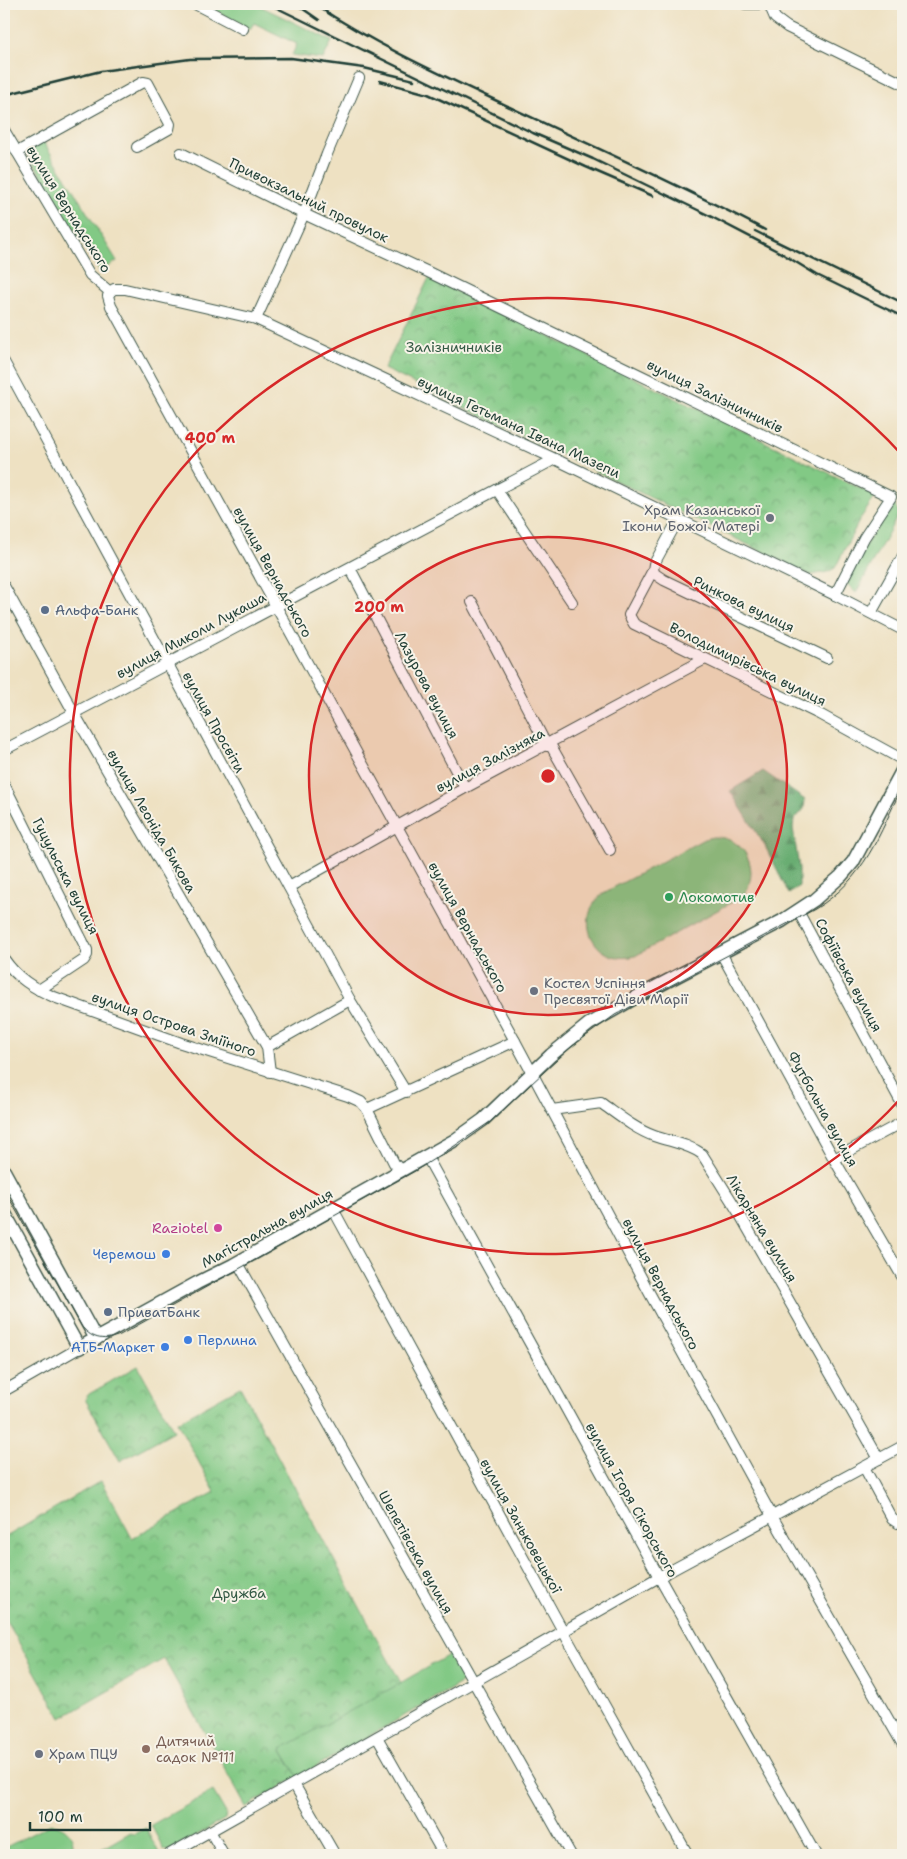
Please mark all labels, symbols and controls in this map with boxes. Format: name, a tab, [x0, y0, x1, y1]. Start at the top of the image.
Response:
street label: вулиця Вернадського	[23, 142, 115, 276]
street label: Привокзальний провулок	[226, 154, 392, 247]
park label: Залізничників	[406, 338, 502, 356]
street label: вулиця Залізничників	[644, 355, 786, 437]
street label: вулиця Гетьмана Івана Мазепи	[415, 372, 623, 482]
text: 400 m	[185, 428, 235, 448]
place label: Храм Казанської Ікони Божої Матері	[622, 501, 761, 535]
street label: вулиця Вернадського	[230, 504, 316, 640]
marker: Храм Казанської Ікони Божої Матері	[764, 512, 776, 524]
street label: Ринкова вулиця	[691, 572, 797, 636]
street label: вулиця Миколи Лукаша	[113, 588, 269, 682]
text: 200 m	[354, 597, 404, 617]
place label: Альфа-Банк	[55, 601, 139, 619]
marker: Альфа-Банк	[39, 604, 51, 616]
street label: Володимирівська вулиця	[667, 618, 829, 710]
street label: Лазурова вулиця	[391, 628, 463, 742]
street label: вулиця Просвіти	[179, 668, 249, 776]
street label: вулиця Залізняка	[432, 724, 548, 796]
street label: вулиця Леоніда Бикова	[104, 746, 201, 896]
centre of rings	[539, 767, 557, 785]
street label: Гуцульська вулиця	[29, 815, 103, 937]
street label: вулиця Вернадського	[425, 859, 511, 995]
place label: Локомотив	[679, 888, 754, 906]
marker: Локомотив	[663, 891, 675, 903]
street label: Софіївська вулиця	[811, 915, 887, 1035]
place label: Костел Успіння Пресвятої Діви Марії	[544, 974, 689, 1008]
marker: Костел Успіння Пресвятої Діви Марії	[528, 985, 540, 997]
street label: вулиця Острова Зміїного	[90, 987, 258, 1061]
street label: Футбольна вулиця	[784, 1048, 862, 1170]
street label: Лікарняна вулиця	[723, 1171, 801, 1285]
street label: Магістральна вулиця	[198, 1184, 336, 1272]
street label: вулиця Вернадського	[619, 1215, 703, 1353]
place label: Raziotel	[152, 1219, 209, 1237]
marker: Raziotel	[212, 1222, 224, 1234]
place label: Черемош	[92, 1245, 156, 1263]
marker: Черемош	[160, 1248, 172, 1260]
place label: ПриватБанк	[118, 1303, 200, 1321]
marker: ПриватБанк	[102, 1306, 114, 1318]
place label: Перлина	[198, 1331, 257, 1349]
marker: Перлина	[182, 1334, 194, 1346]
place label: АТБ-Маркет	[71, 1338, 156, 1356]
marker: АТБ-Маркет	[159, 1341, 171, 1353]
street label: вулиця Ігоря Сікорського	[582, 1419, 682, 1581]
street label: вулиця Заньковецької	[476, 1455, 566, 1598]
street label: Шепетівська вулиця	[375, 1487, 457, 1617]
park label: Дружба	[212, 1584, 266, 1602]
place label: Дитячий садок №111	[156, 1732, 235, 1766]
marker: Дитячий садок №111	[140, 1743, 152, 1755]
place label: Храм ПЦУ	[49, 1745, 118, 1763]
marker: Храм ПЦУ	[33, 1748, 45, 1760]
scale bar	[30, 1799, 150, 1831]
text: 100 m	[38, 1807, 83, 1827]

